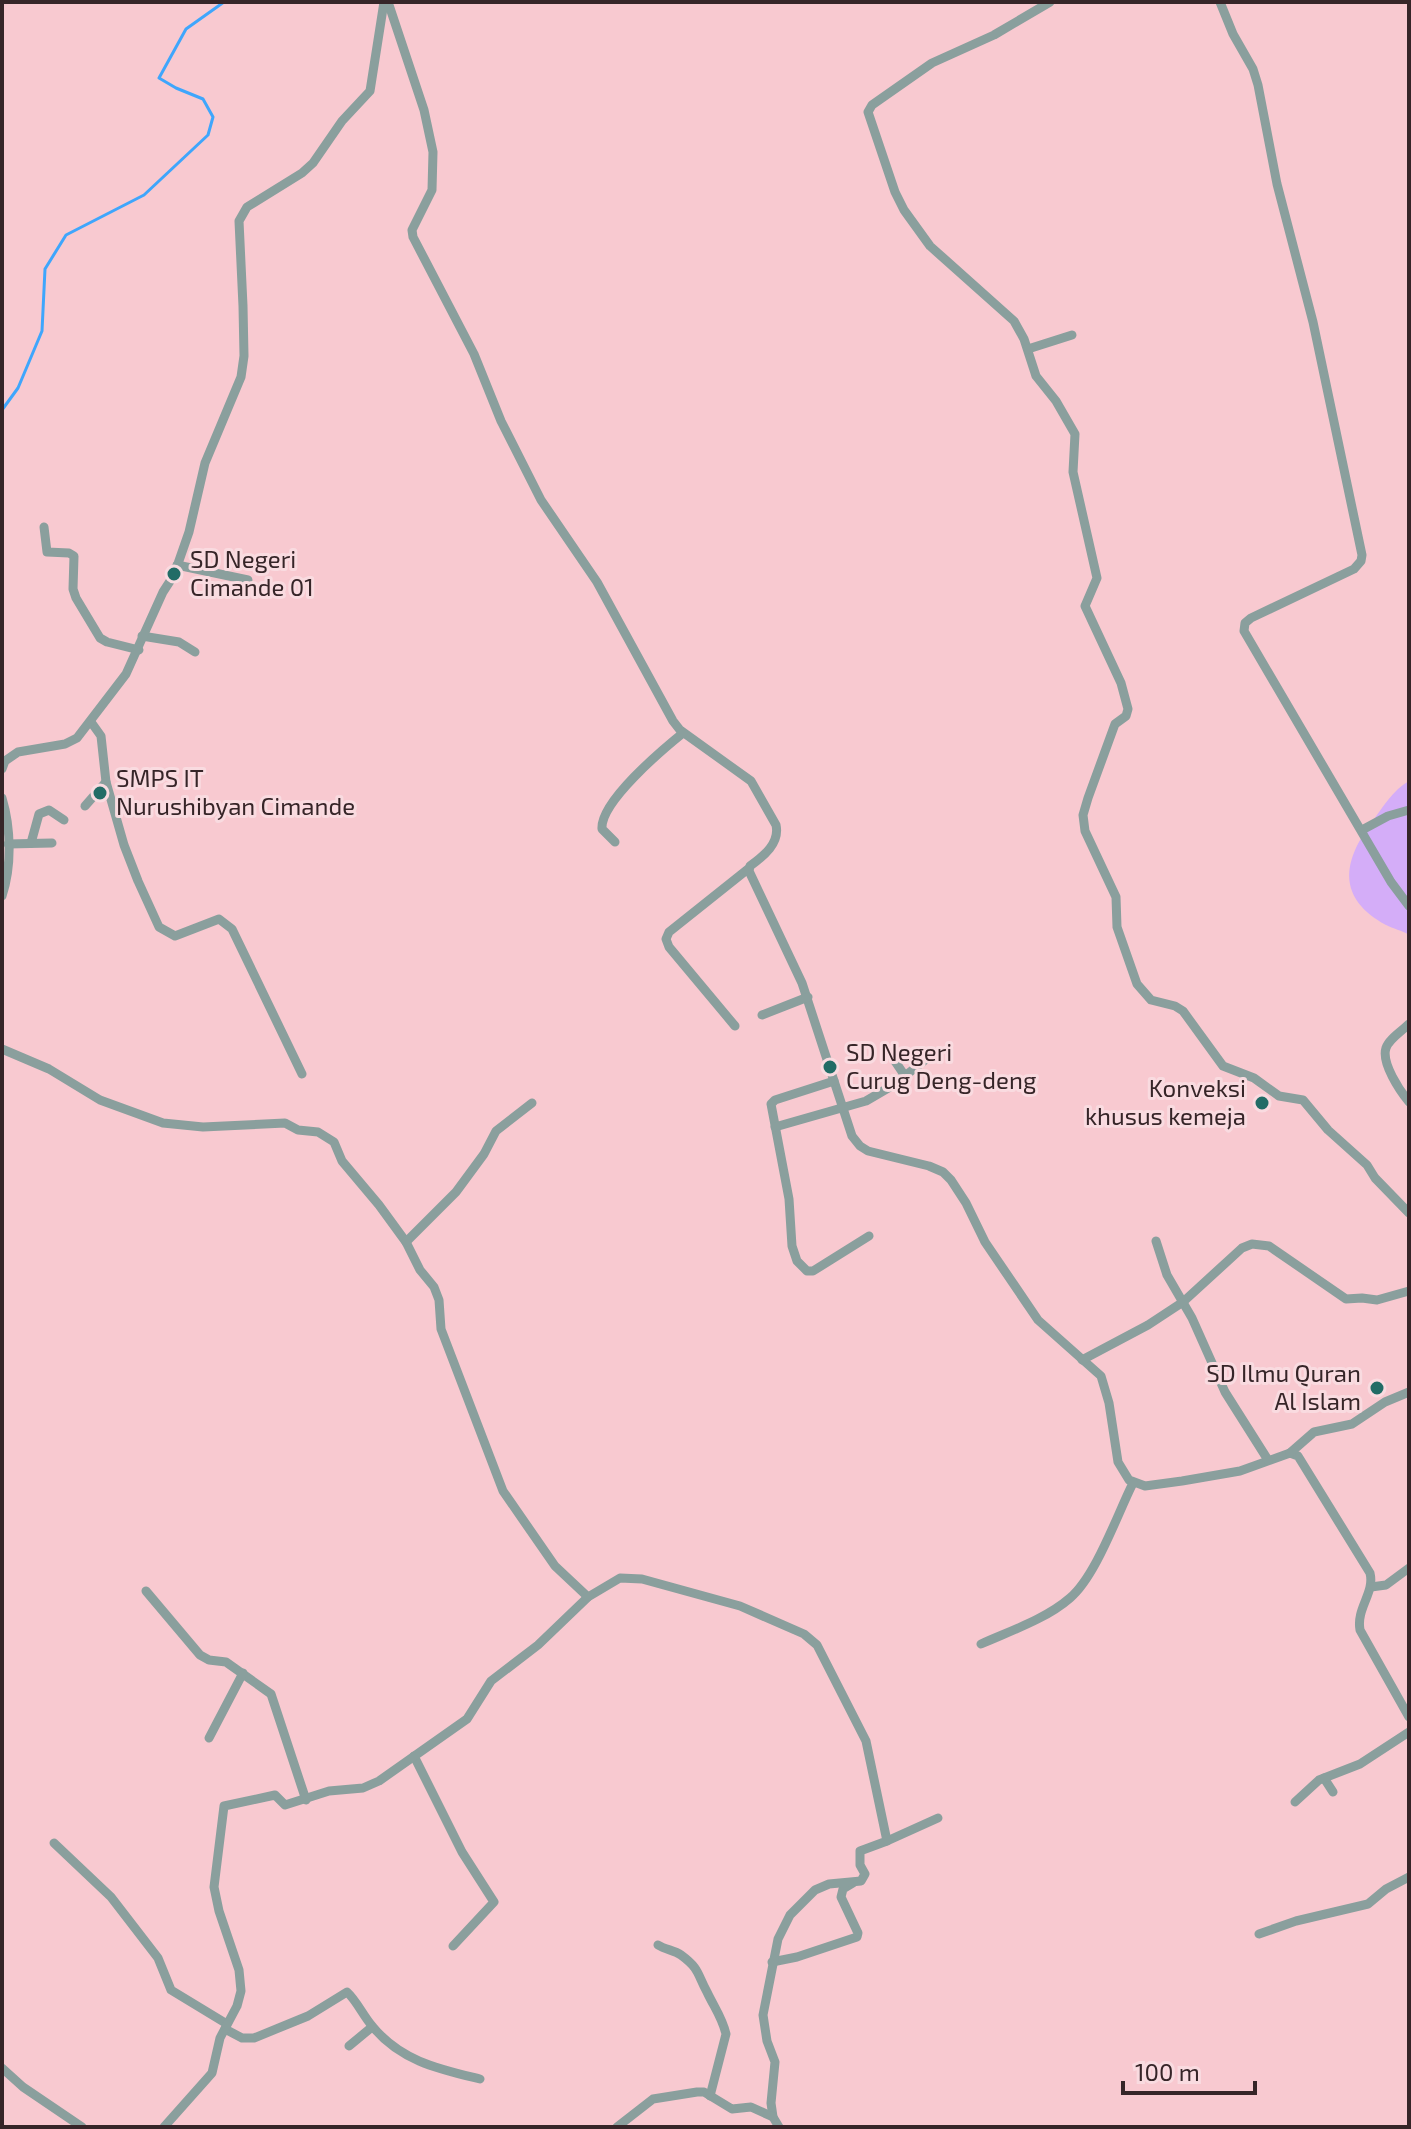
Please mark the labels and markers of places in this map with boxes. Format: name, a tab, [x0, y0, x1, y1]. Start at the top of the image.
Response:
place label: SD Negeri Cimande 01	[190, 544, 314, 601]
marker: SD Negeri Cimande 01	[165, 565, 183, 583]
place label: SMPS IT Nurushibyan Cimande	[116, 763, 355, 820]
marker: SMPS IT Nurushibyan Cimande	[91, 784, 109, 802]
place label: SD Negeri Curug Deng-deng	[846, 1037, 1036, 1094]
marker: SD Negeri Curug Deng-deng	[821, 1058, 839, 1076]
place label: Konveksi khusus kemeja	[1085, 1073, 1246, 1130]
marker: Konveksi khusus kemeja	[1253, 1094, 1271, 1112]
place label: SD Ilmu Quran Al Islam	[1206, 1358, 1361, 1415]
marker: SD Ilmu Quran Al Islam	[1368, 1379, 1386, 1397]

